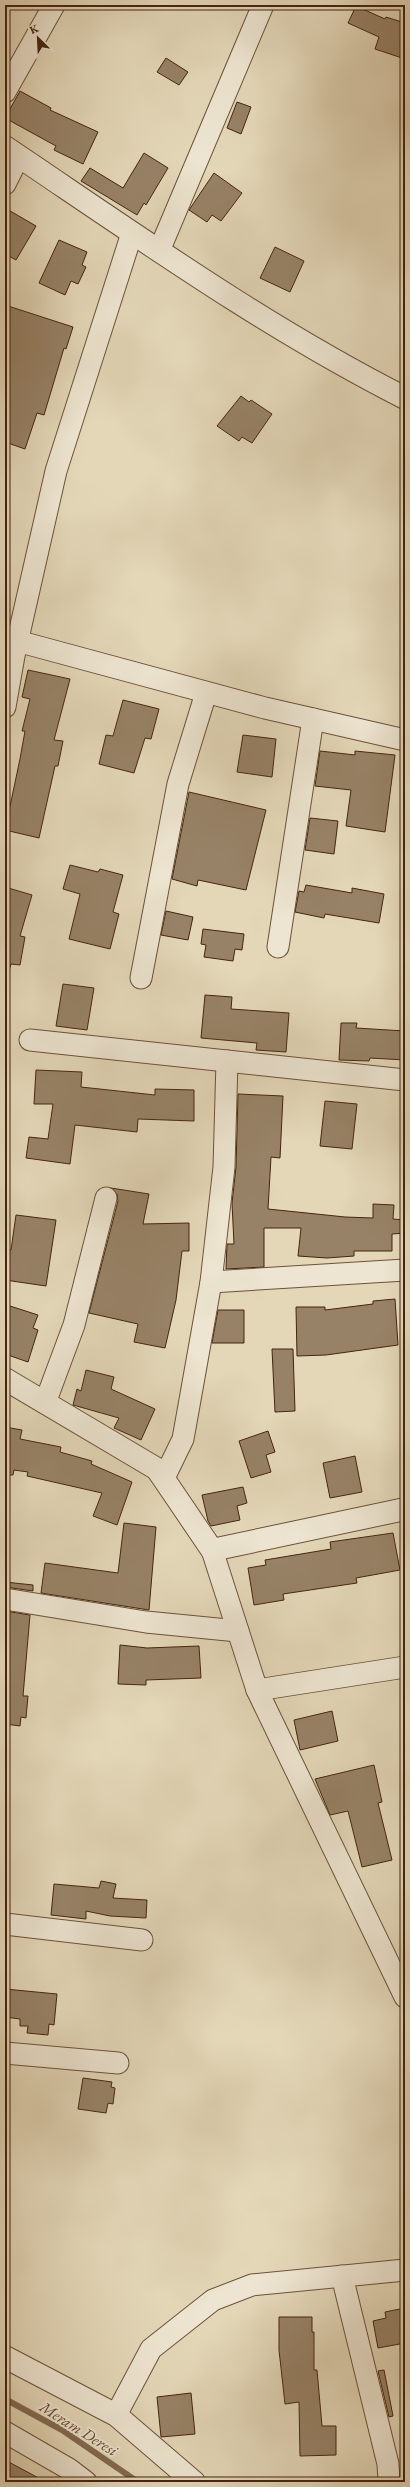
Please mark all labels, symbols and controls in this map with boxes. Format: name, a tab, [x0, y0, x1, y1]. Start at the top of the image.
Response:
north arrow	[18, 18, 58, 58]
text: K	[27, 21, 41, 37]
water label: Meram Deresi	[35, 2396, 123, 2461]

